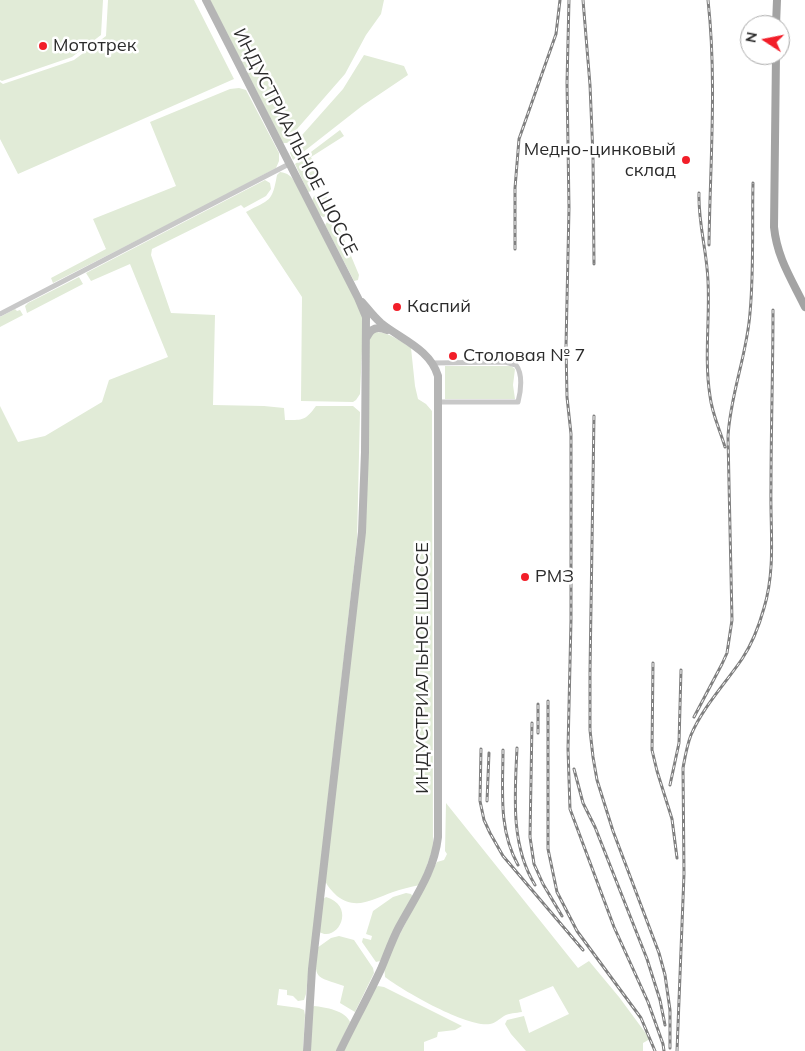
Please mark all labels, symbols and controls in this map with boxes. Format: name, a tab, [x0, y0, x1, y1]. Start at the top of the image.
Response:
north arrow	[740, 15, 790, 65]
street label: ИНДУСТРИАЛЬНОЕ ШОССЕ	[228, 25, 362, 259]
text: N	[741, 30, 761, 44]
place label: Мототрек	[53, 35, 136, 57]
marker: Мототрек	[37, 40, 49, 52]
place label: Медно-цинковый склад	[524, 139, 676, 182]
marker: Медно-цинковый склад	[680, 154, 692, 166]
place label: Каспий	[407, 296, 471, 318]
marker: Каспий	[391, 301, 403, 313]
place label: Столовая № 7	[463, 345, 585, 367]
marker: Столовая № 7	[447, 350, 459, 362]
street label: ИНДУСТРИАЛЬНОЕ ШОССЕ	[412, 542, 434, 794]
place label: РМЗ	[535, 566, 574, 588]
marker: РМЗ	[519, 571, 531, 583]

